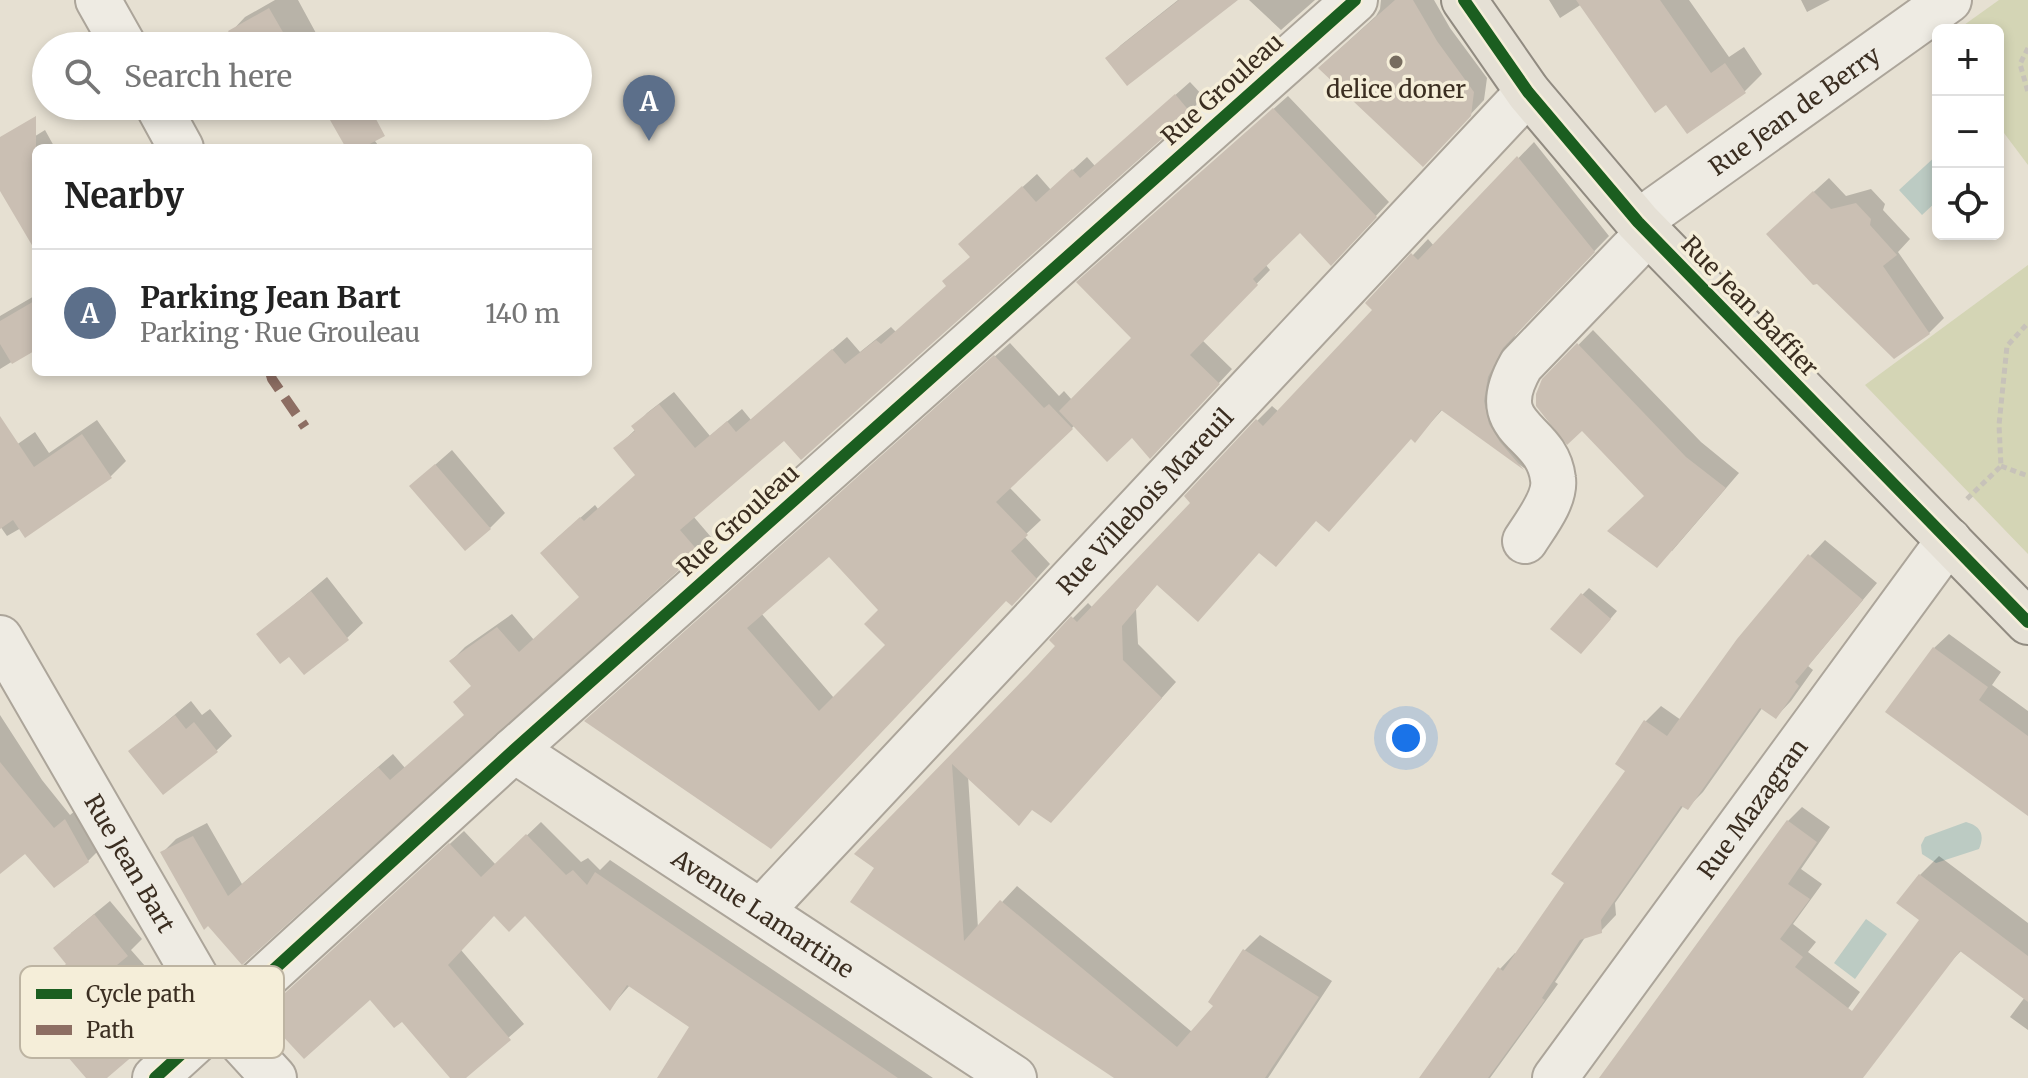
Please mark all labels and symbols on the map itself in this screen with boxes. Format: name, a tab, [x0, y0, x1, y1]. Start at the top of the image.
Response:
street label: Rue Grouleau	[1155, 26, 1289, 152]
street label: Rue Jean de Berry	[1703, 39, 1886, 182]
marker: delice doner	[1387, 53, 1405, 71]
place label: delice doner	[1326, 74, 1466, 105]
pin: A	[623, 75, 675, 141]
street label: Rue Jean Baffier	[1675, 229, 1825, 383]
street label: Rue Villebois Mareuil	[1050, 401, 1240, 601]
street label: Rue Grouleau	[671, 457, 805, 583]
your location	[1386, 718, 1426, 758]
street label: Rue Mazagran	[1691, 732, 1814, 885]
street label: Rue Jean Bart	[78, 788, 182, 938]
street label: Avenue Lamartine	[665, 842, 860, 985]
legend	[20, 966, 284, 1058]
text: Cycle path	[86, 980, 196, 1008]
text: Path	[86, 1016, 135, 1044]

